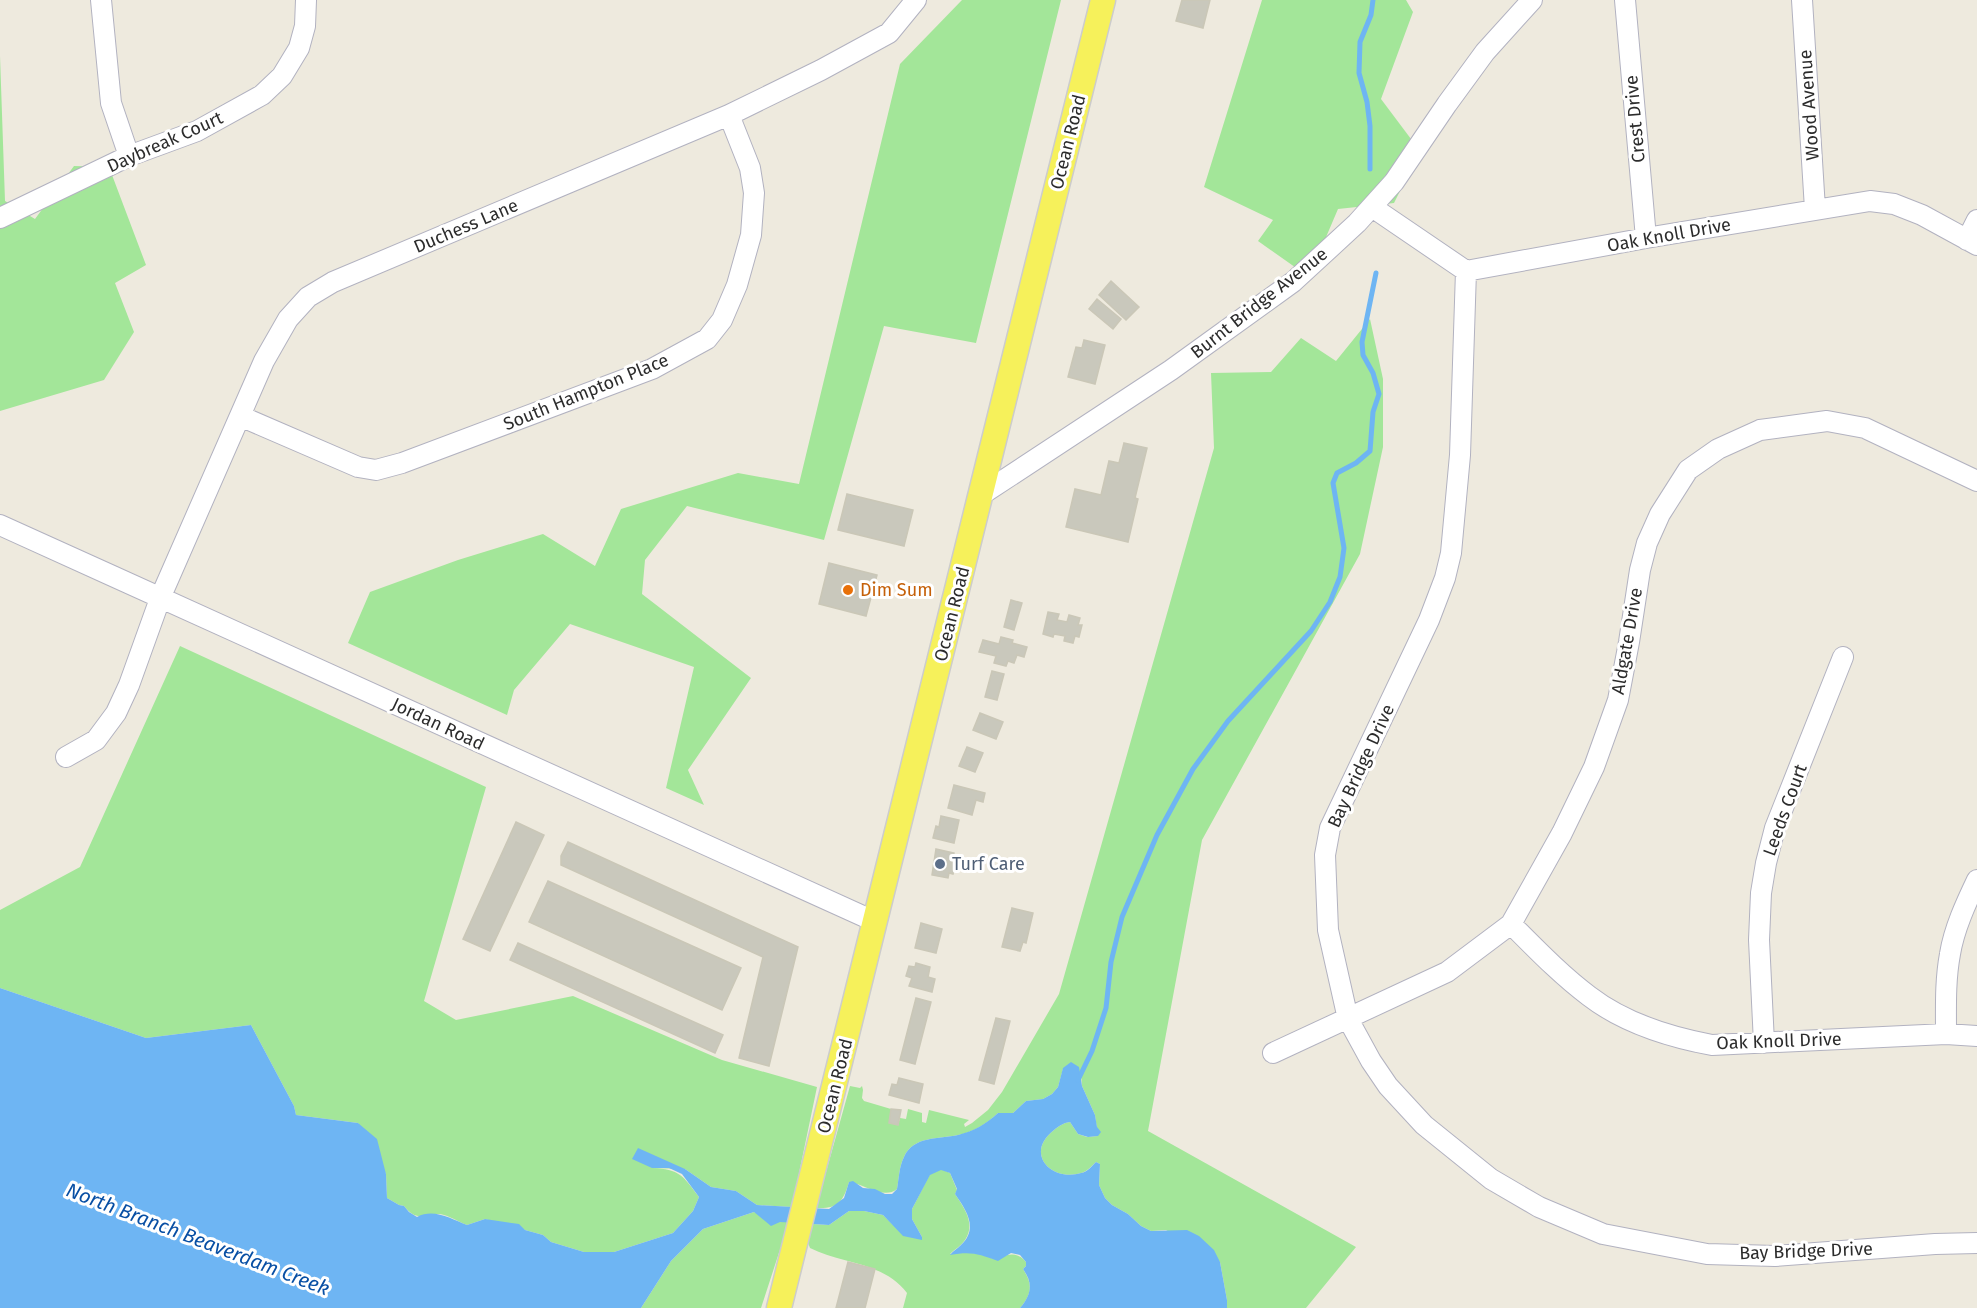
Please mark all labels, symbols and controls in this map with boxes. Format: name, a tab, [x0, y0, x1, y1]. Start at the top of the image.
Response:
street label: Wood Avenue	[1794, 49, 1824, 161]
street label: Crest Drive	[1620, 74, 1650, 164]
street label: Ocean Road	[1046, 92, 1090, 192]
street label: Daybreak Court	[104, 106, 227, 177]
street label: Duchess Lane	[410, 194, 522, 258]
street label: Oak Knoll Drive	[1605, 213, 1733, 257]
street label: Burnt Bridge Avenue	[1186, 243, 1332, 363]
street label: South Hampton Place	[500, 349, 672, 435]
street label: Ocean Road	[930, 564, 974, 664]
place label: Dim Sum	[860, 579, 933, 601]
marker: Dim Sum	[841, 583, 855, 597]
street label: Aldgate Drive	[1607, 586, 1647, 696]
street label: Jordan Road	[388, 693, 488, 755]
street label: Bay Bridge Drive	[1323, 701, 1399, 831]
street label: Leeds Court	[1758, 761, 1812, 859]
place label: Turf Care	[952, 853, 1025, 875]
marker: Turf Care	[933, 857, 947, 871]
street label: Oak Knoll Drive	[1716, 1028, 1842, 1054]
street label: Ocean Road	[813, 1036, 857, 1136]
water label: North Branch Beaverdam Creek	[63, 1178, 333, 1300]
street label: Bay Bridge Drive	[1739, 1238, 1873, 1264]

